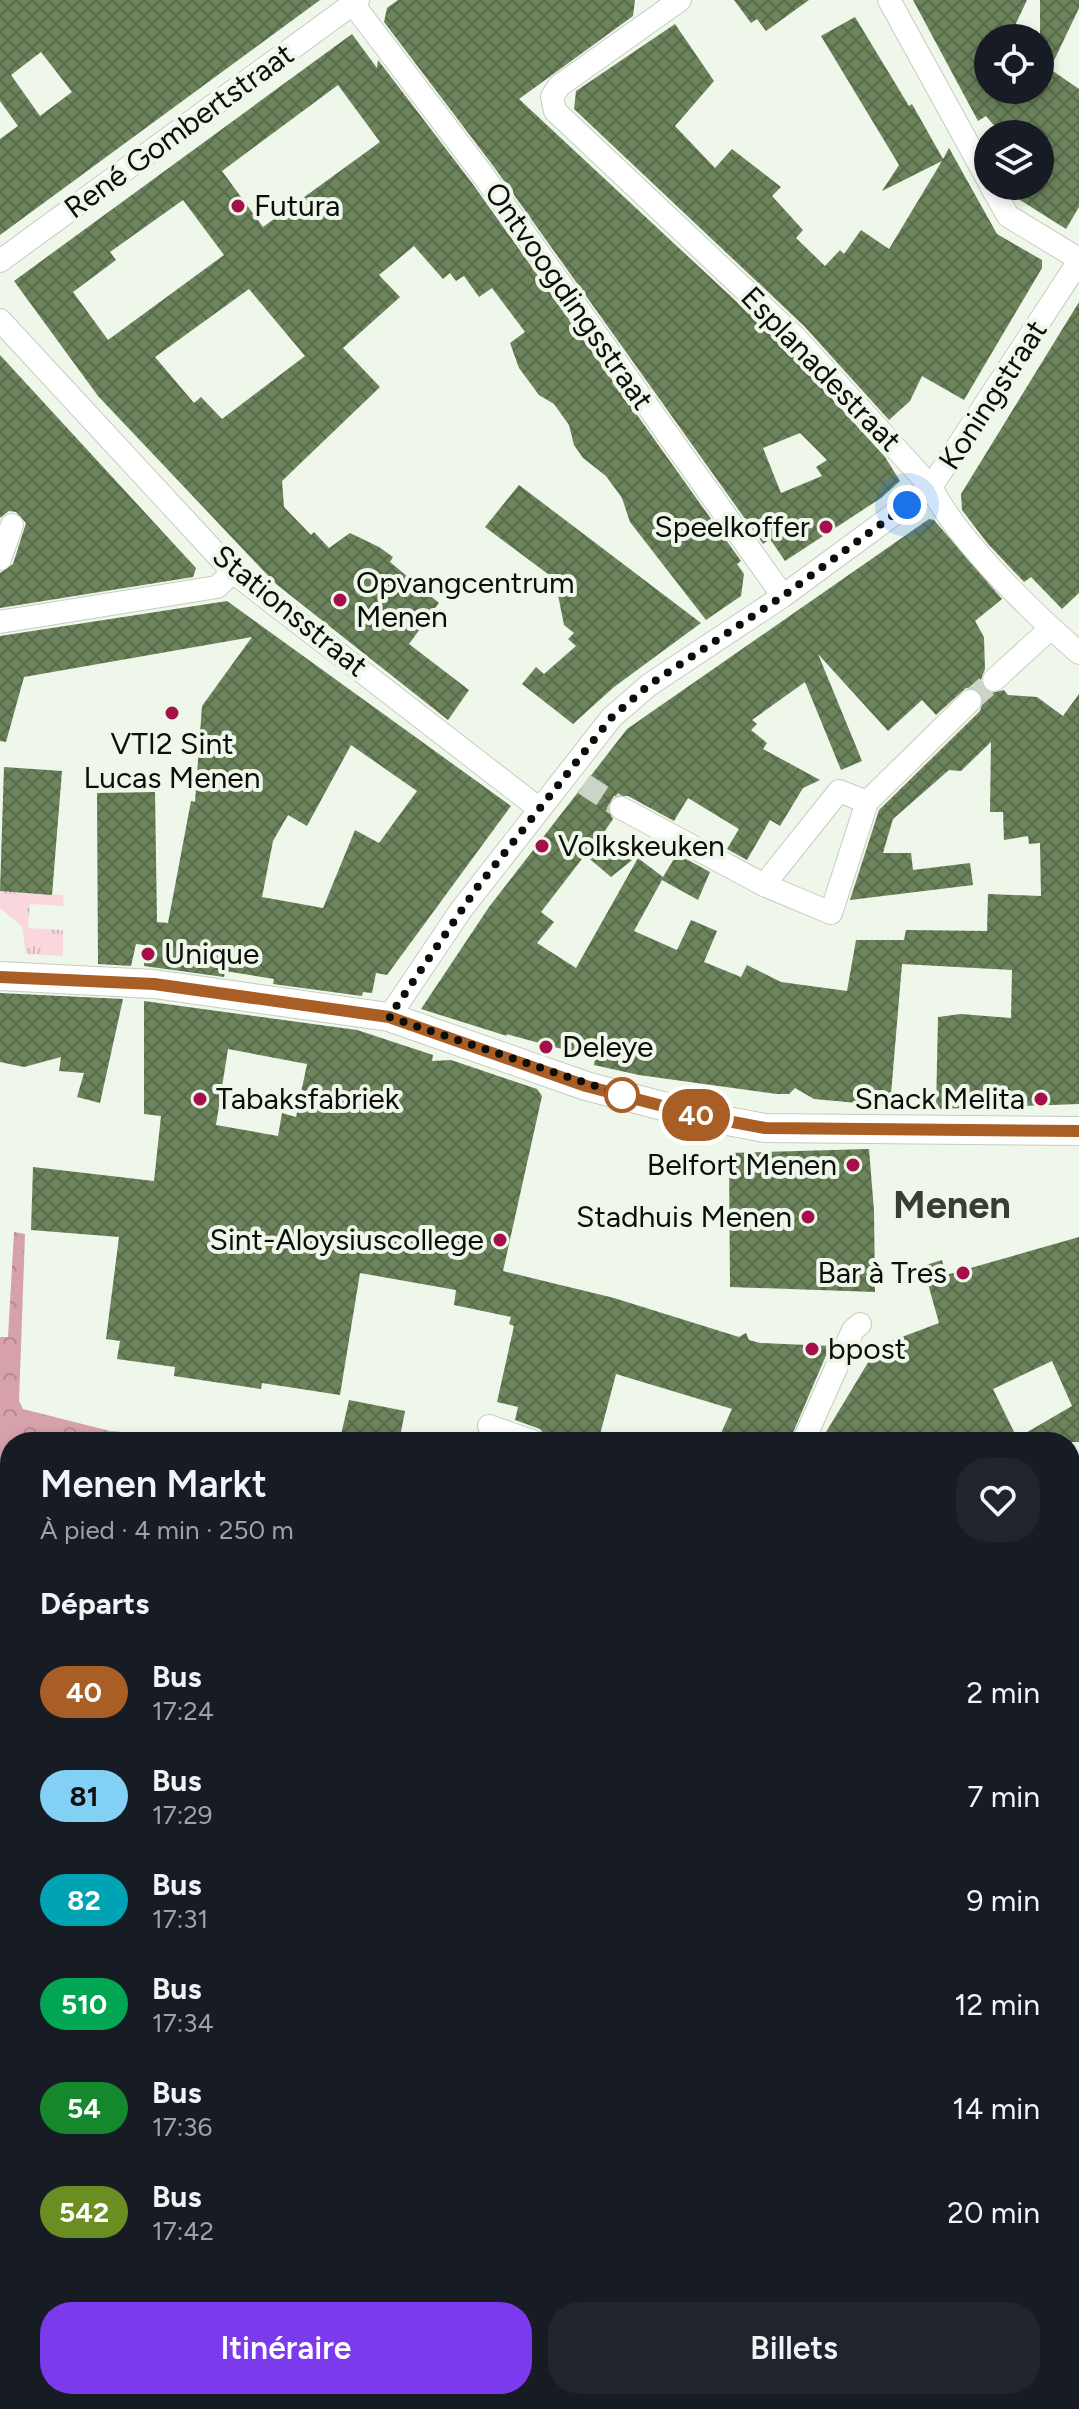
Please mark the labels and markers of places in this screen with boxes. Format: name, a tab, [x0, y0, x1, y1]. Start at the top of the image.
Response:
place label: Futura	[254, 187, 340, 224]
marker: Futura	[229, 197, 247, 215]
place label: Speelkoffer	[654, 508, 810, 545]
marker: Speelkoffer	[817, 518, 835, 536]
place label: Opvangcentrum Menen	[356, 564, 575, 635]
marker: Opvangcentrum Menen	[331, 591, 349, 609]
marker: VTI2 Sint Lucas Menen	[163, 704, 181, 722]
place label: VTI2 Sint Lucas Menen	[84, 725, 260, 796]
place label: Volkskeuken	[558, 827, 725, 864]
marker: Volkskeuken	[533, 837, 551, 855]
place label: Unique	[164, 935, 259, 972]
marker: Unique	[139, 945, 157, 963]
place label: Deleye	[562, 1028, 653, 1065]
marker: Deleye	[537, 1038, 555, 1056]
unlabelled marker	[605, 1078, 639, 1112]
place label: Tabaksfabriek	[216, 1080, 400, 1117]
place label: Snack Melita	[854, 1080, 1025, 1117]
marker: Tabaksfabriek	[191, 1090, 209, 1108]
marker: Snack Melita	[1032, 1090, 1050, 1108]
place label: Belfort Menen	[647, 1146, 837, 1183]
marker: Belfort Menen	[844, 1156, 862, 1174]
place label: Stadhuis Menen	[576, 1198, 792, 1235]
marker: Stadhuis Menen	[799, 1208, 817, 1226]
place label: Sint-Aloysiuscollege	[209, 1221, 484, 1258]
marker: Sint-Aloysiuscollege	[491, 1231, 509, 1249]
place label: Bar à Tres	[817, 1254, 947, 1291]
marker: Bar à Tres	[954, 1264, 972, 1282]
place label: bpost	[828, 1330, 906, 1367]
marker: bpost	[803, 1340, 821, 1358]

